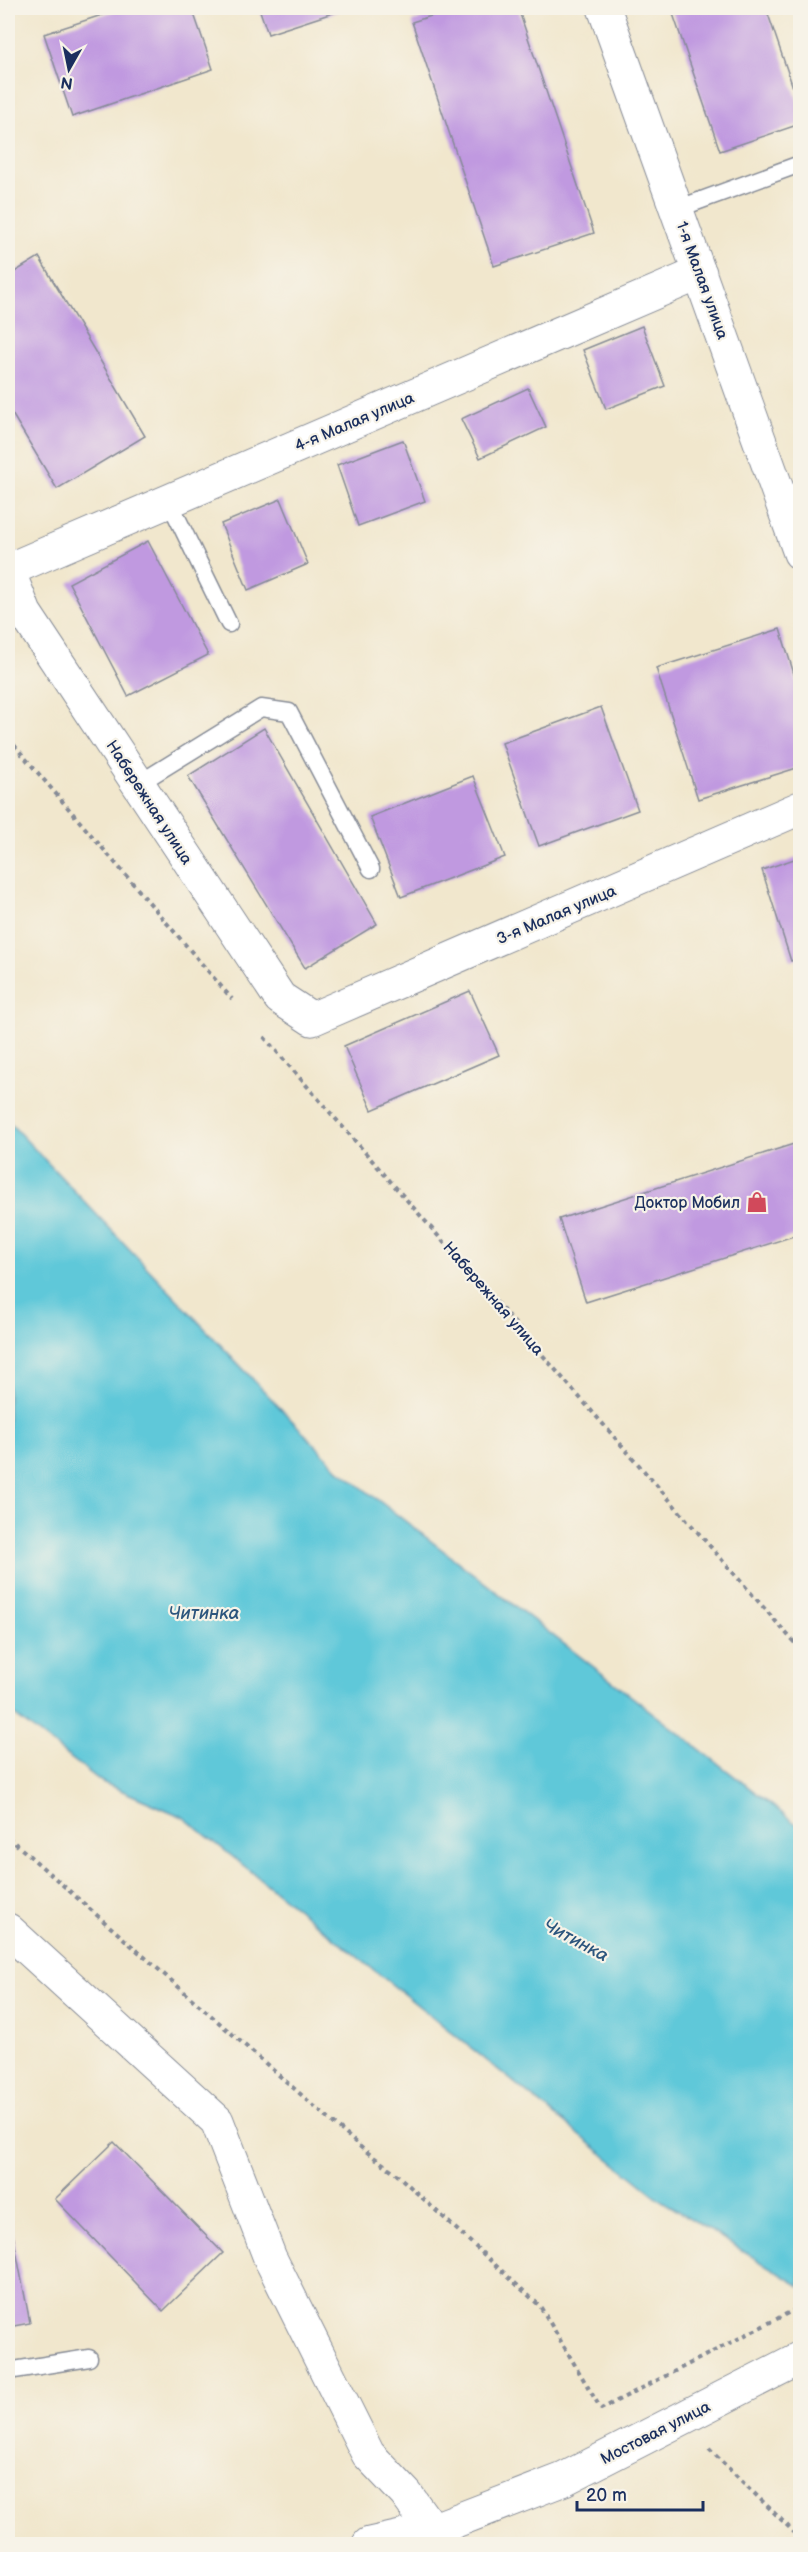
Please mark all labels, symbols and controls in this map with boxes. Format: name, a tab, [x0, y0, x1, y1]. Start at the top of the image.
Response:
north arrow	[39, 39, 99, 99]
text: N	[59, 72, 74, 93]
street label: 1-я Малая улица	[671, 219, 732, 343]
street label: 4-я Малая улица	[292, 388, 418, 456]
street label: Набережная улица	[102, 737, 196, 869]
street label: 3-я Малая улица	[494, 881, 620, 949]
shop icon: Доктор Мобил	[745, 1190, 769, 1214]
place label: Доктор Мобил	[634, 1194, 740, 1213]
street label: Набережная улица	[438, 1238, 548, 1360]
water label: Читинка	[169, 1603, 239, 1624]
water label: Читинка	[540, 1915, 612, 1966]
street label: Мостовая улица	[598, 2397, 714, 2469]
scale bar	[577, 2474, 703, 2512]
text: 20 m	[586, 2485, 627, 2506]

